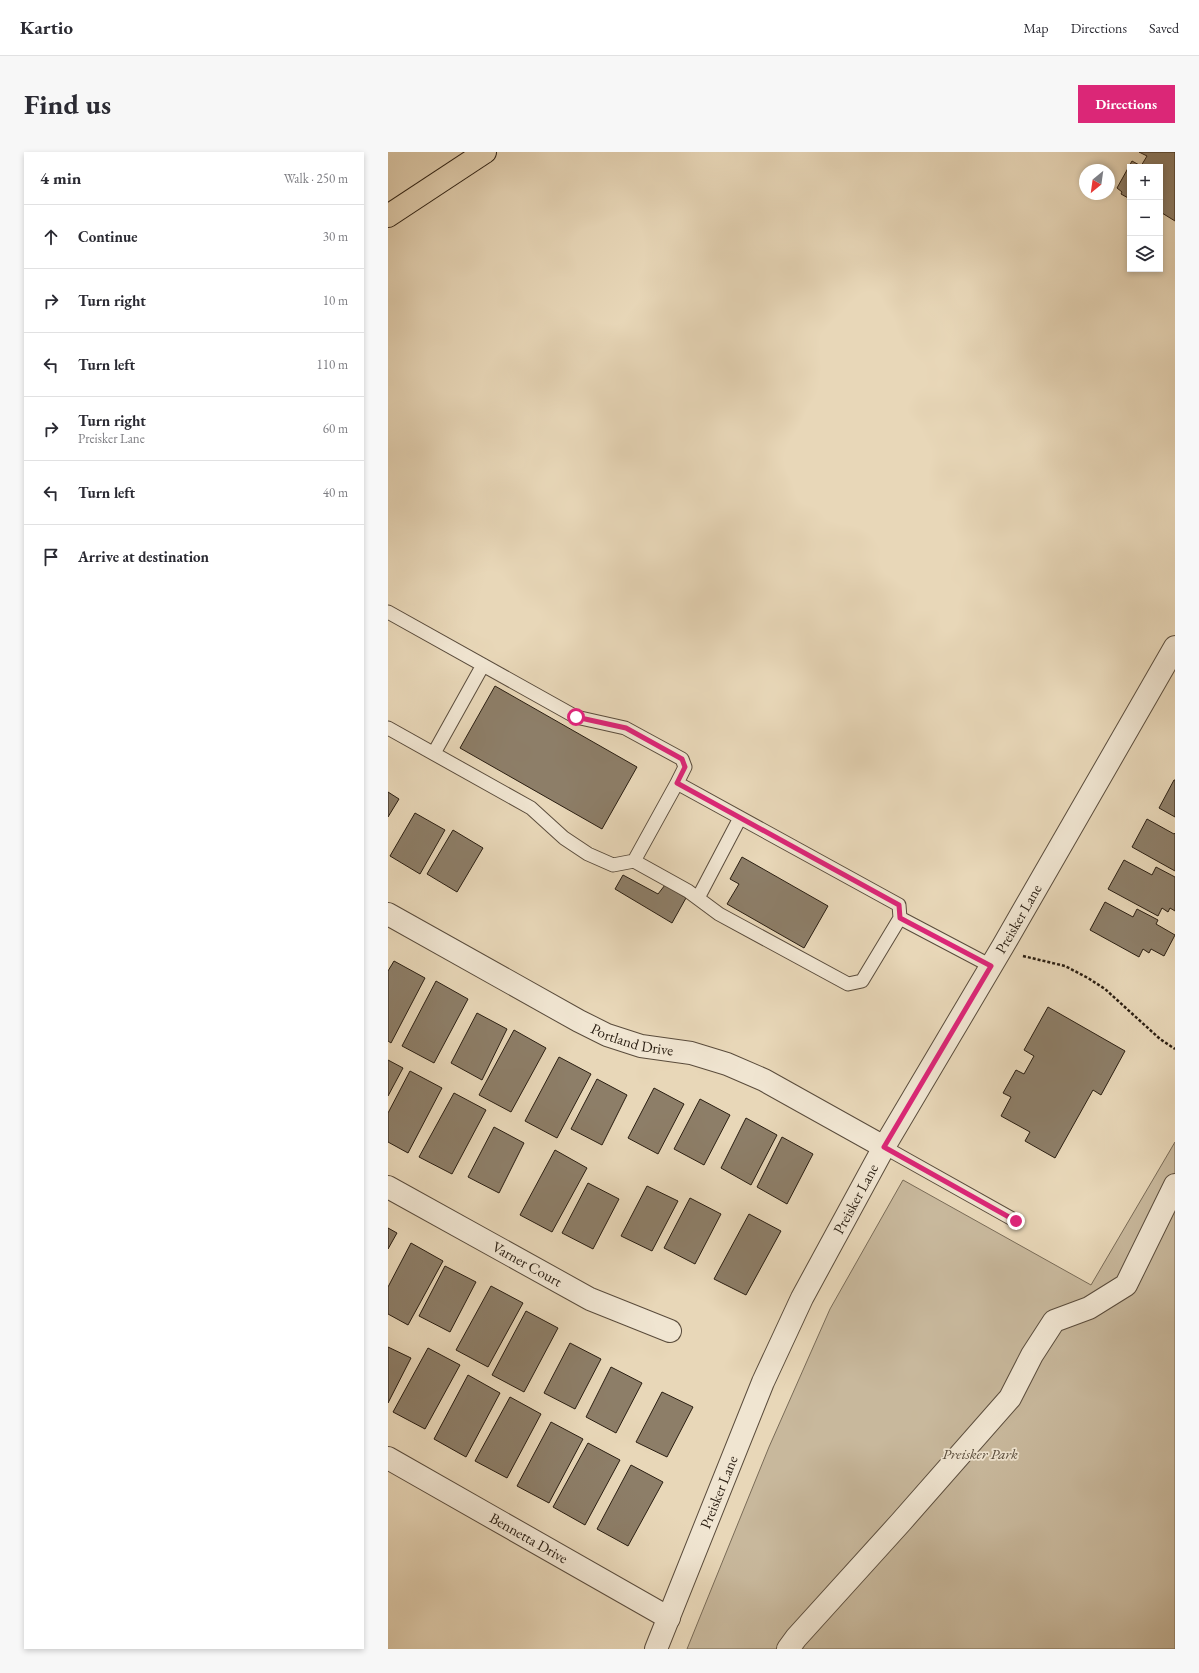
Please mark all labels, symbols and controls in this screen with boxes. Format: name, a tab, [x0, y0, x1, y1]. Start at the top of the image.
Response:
text: Kartio	[20, 15, 73, 40]
text: Map	[1023, 19, 1049, 37]
text: Directions	[1071, 19, 1127, 37]
text: Saved	[1149, 19, 1179, 37]
button: Directions	[1078, 85, 1175, 123]
text: Find us	[24, 86, 111, 122]
north arrow	[1079, 164, 1115, 200]
map controls	[1127, 164, 1163, 272]
button: +	[1127, 164, 1163, 200]
text: 4 min	[40, 167, 81, 189]
text: Walk · 250 m	[284, 170, 348, 187]
button: −	[1127, 200, 1163, 236]
icon: ahead	[40, 226, 62, 248]
text: Continue	[78, 227, 138, 246]
text: 30 m	[323, 228, 348, 245]
button: layers	[1127, 236, 1163, 272]
icon: right	[40, 290, 62, 312]
text: Turn right	[78, 291, 146, 310]
text: 10 m	[323, 292, 348, 309]
icon: left	[40, 354, 62, 376]
text: Turn left	[78, 355, 135, 374]
text: 110 m	[317, 356, 348, 373]
text: Turn right	[78, 411, 146, 430]
icon: right	[40, 418, 62, 440]
text: 60 m	[323, 420, 348, 437]
text: Preisker Lane	[78, 430, 145, 447]
icon: left	[40, 482, 62, 504]
text: Turn left	[78, 483, 135, 502]
text: 40 m	[323, 484, 348, 501]
icon: arrive	[40, 546, 62, 568]
text: Arrive at destination	[78, 547, 209, 566]
route start	[567, 708, 585, 726]
street label: Preisker Lane	[991, 880, 1046, 957]
street label: Portland Drive	[588, 1019, 675, 1059]
street label: Preisker Lane	[829, 1160, 882, 1237]
route end	[1007, 1212, 1025, 1230]
street label: Varner Court	[489, 1237, 566, 1291]
park label: Preisker Park	[942, 1444, 1018, 1463]
street label: Preisker Lane	[695, 1452, 742, 1531]
street label: Bennetta Drive	[487, 1508, 572, 1568]

